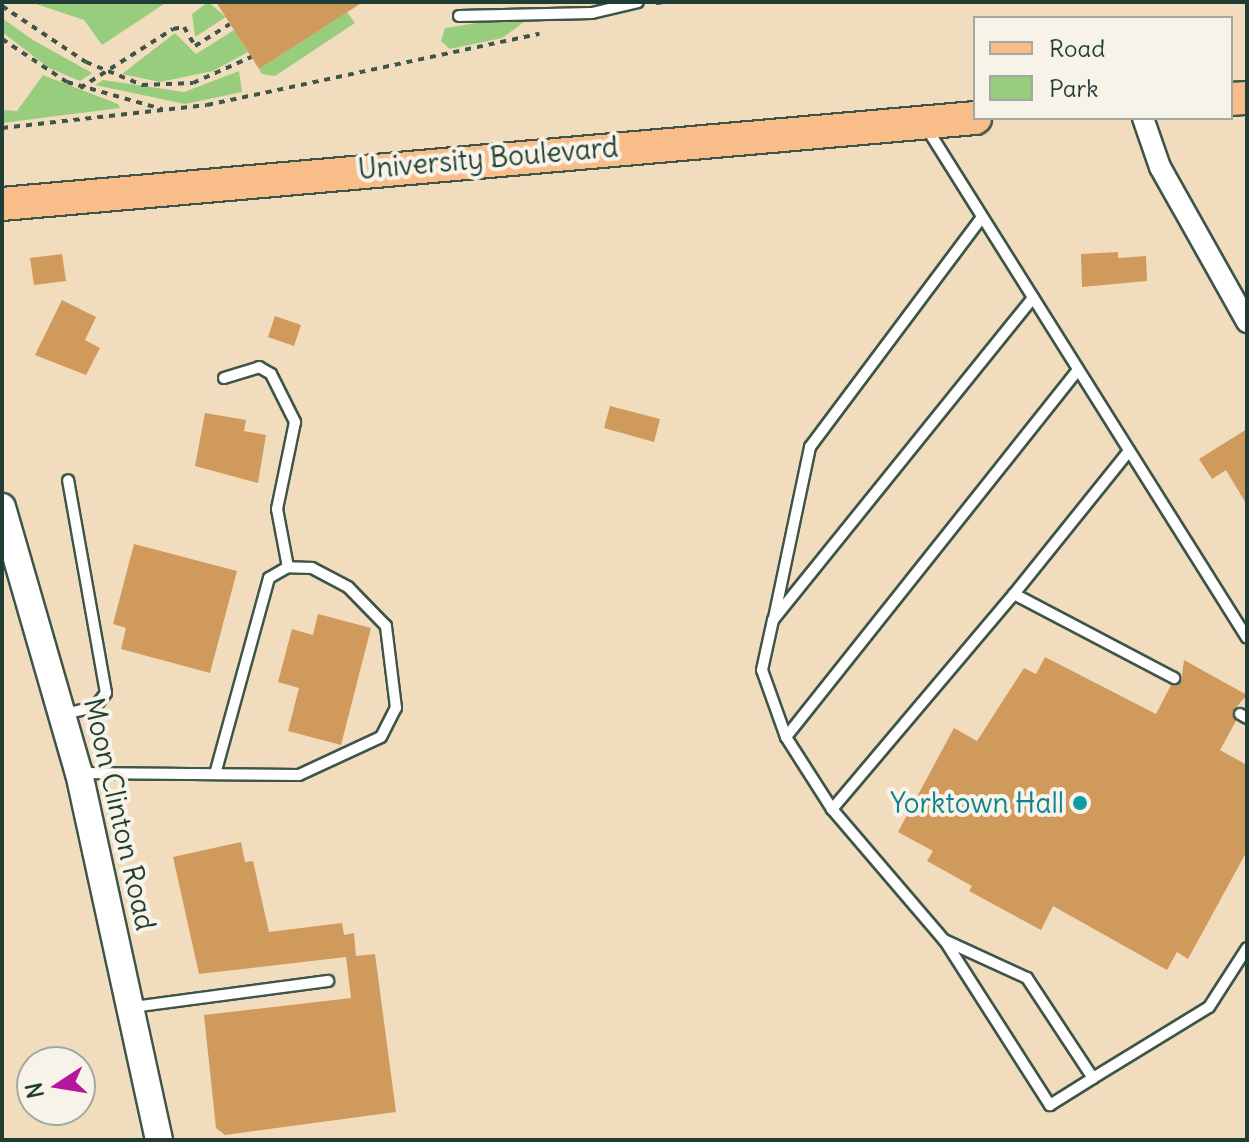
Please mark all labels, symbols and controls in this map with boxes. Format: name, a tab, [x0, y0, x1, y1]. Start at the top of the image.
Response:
legend	[973, 16, 1233, 120]
text: Road	[1049, 33, 1105, 63]
text: Park	[1049, 73, 1099, 103]
street label: University Boulevard	[356, 130, 620, 186]
street label: Moon Clinton Road	[77, 695, 163, 933]
place label: Yorktown Hall	[890, 786, 1064, 820]
marker: Yorktown Hall	[1071, 794, 1089, 812]
north arrow	[16, 1046, 96, 1126]
text: N	[19, 1080, 50, 1101]

